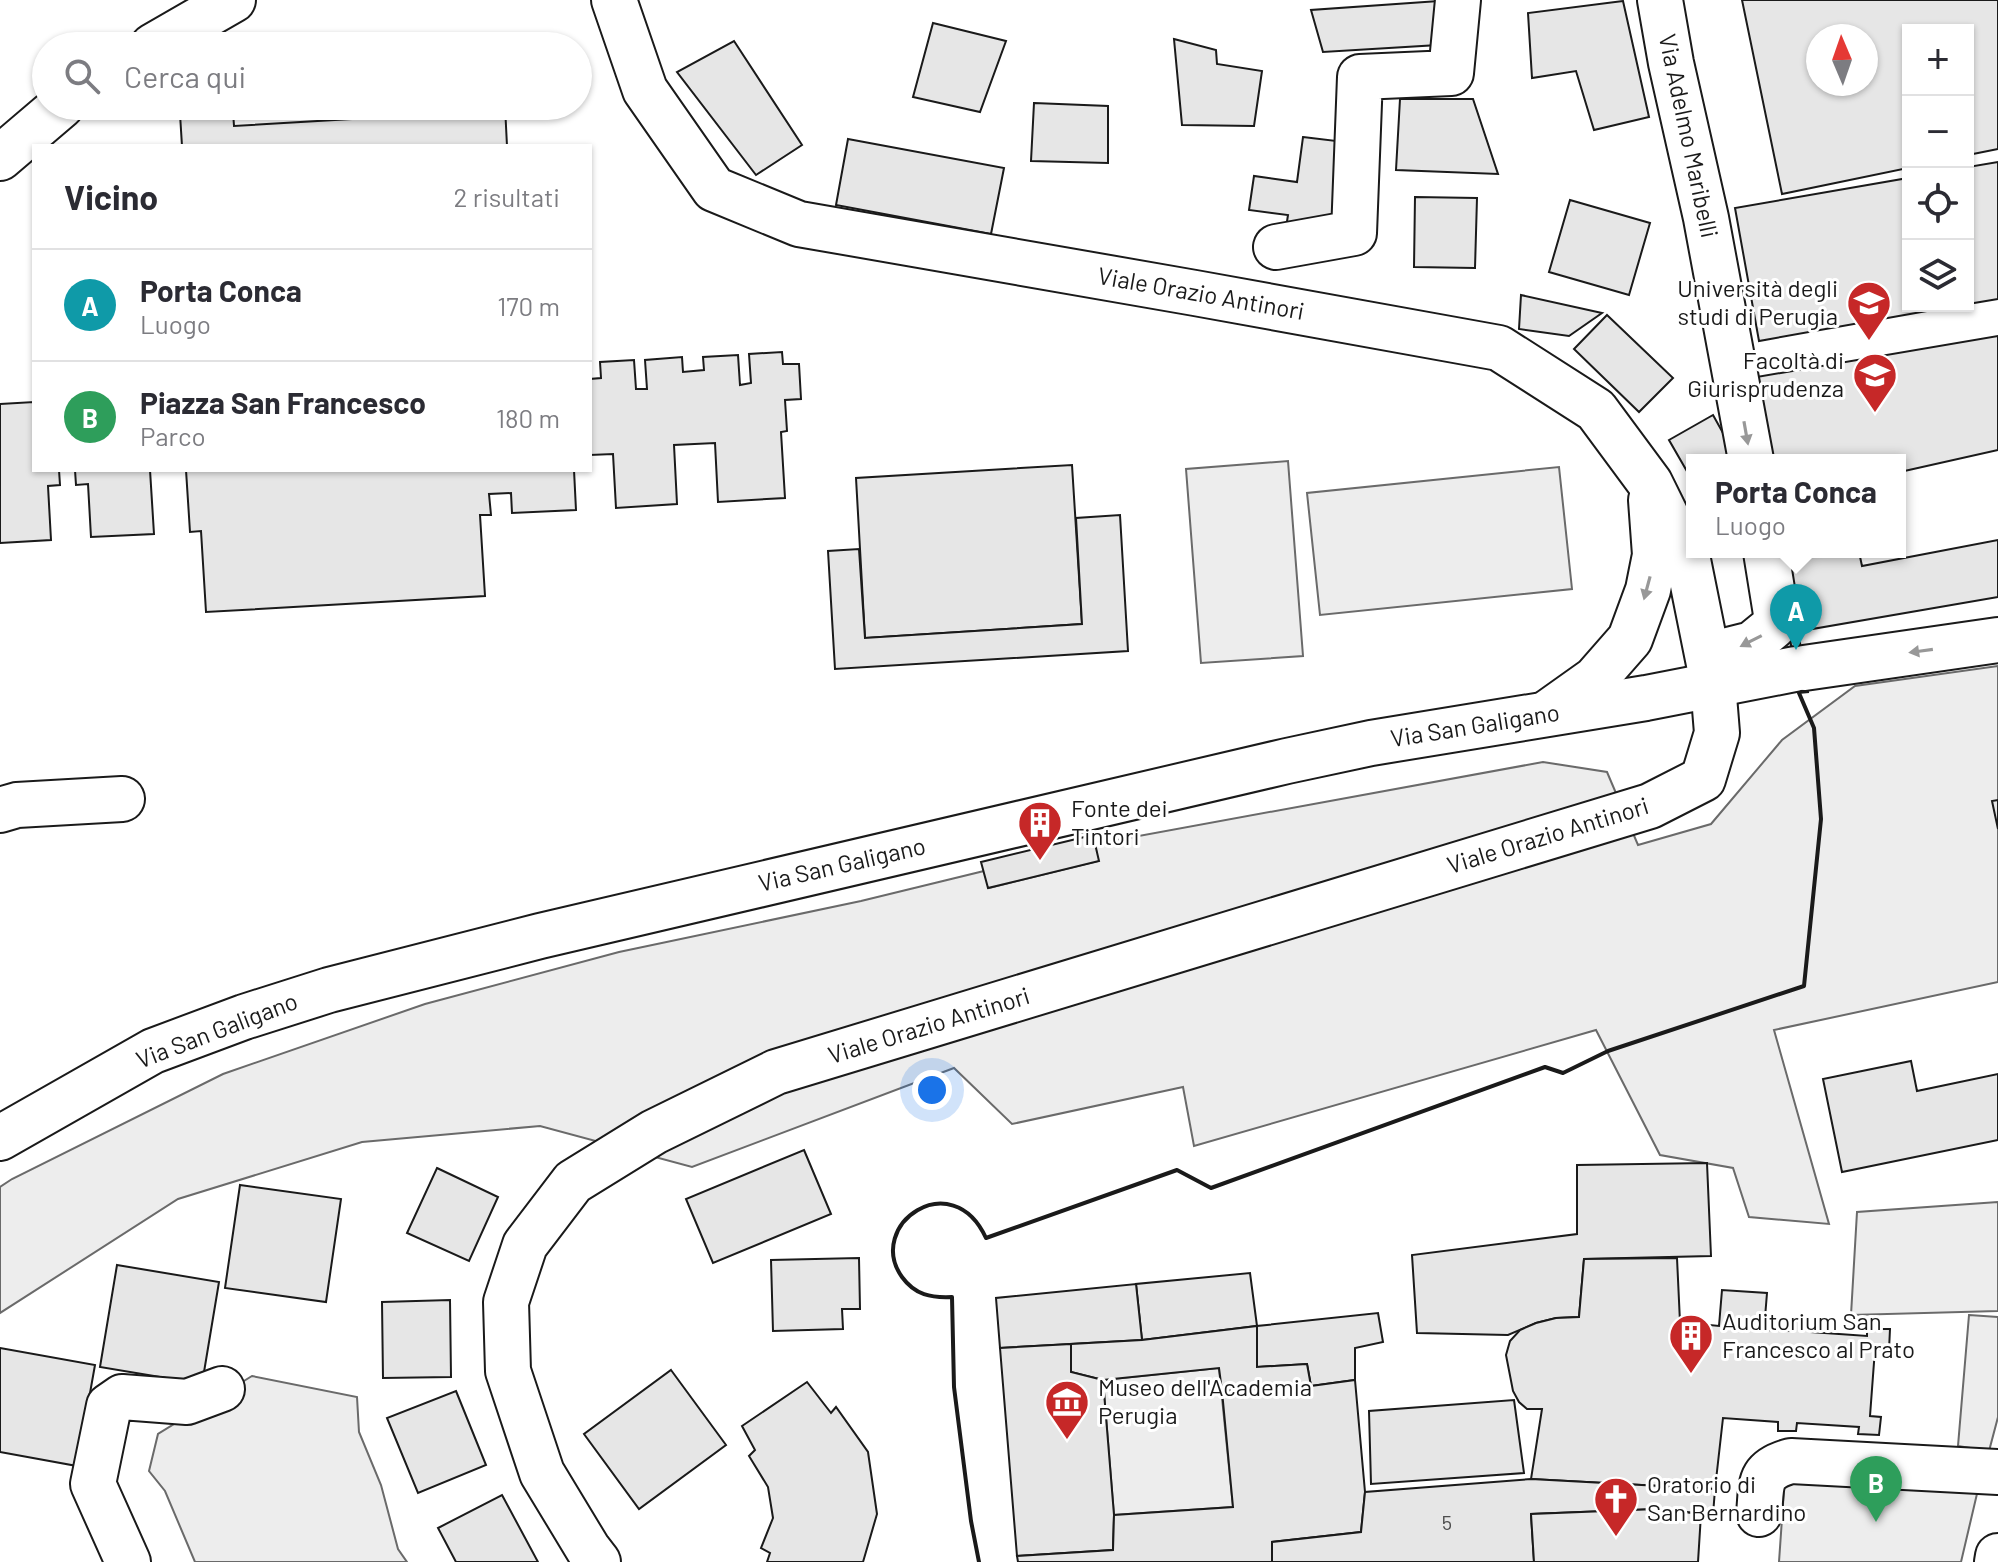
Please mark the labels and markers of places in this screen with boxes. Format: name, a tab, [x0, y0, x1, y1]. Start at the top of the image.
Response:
place label: Università degli studi di Perugia	[1677, 273, 1838, 330]
school or university icon: Università degli studi di Perugia	[1845, 279, 1893, 342]
place label: Facoltà di Giurisprudenza	[1687, 345, 1844, 402]
school or university icon: Facoltà di Giurisprudenza	[1851, 351, 1899, 414]
pin: A	[1770, 584, 1822, 650]
place label: Fonte dei Tintori	[1071, 793, 1168, 850]
building icon: Fonte dei Tintori	[1016, 799, 1064, 862]
place label: Auditorium San Francesco al Prato	[1722, 1306, 1915, 1363]
building icon: Auditorium San Francesco al Prato	[1667, 1312, 1715, 1375]
place label: Museo dell'Academia Perugia	[1098, 1372, 1312, 1429]
museum icon: Museo dell'Academia Perugia	[1043, 1378, 1091, 1441]
pin: B	[1850, 1456, 1902, 1522]
place label: Oratorio di San Bernardino	[1647, 1469, 1806, 1526]
church icon: Oratorio di San Bernardino	[1592, 1475, 1640, 1538]

